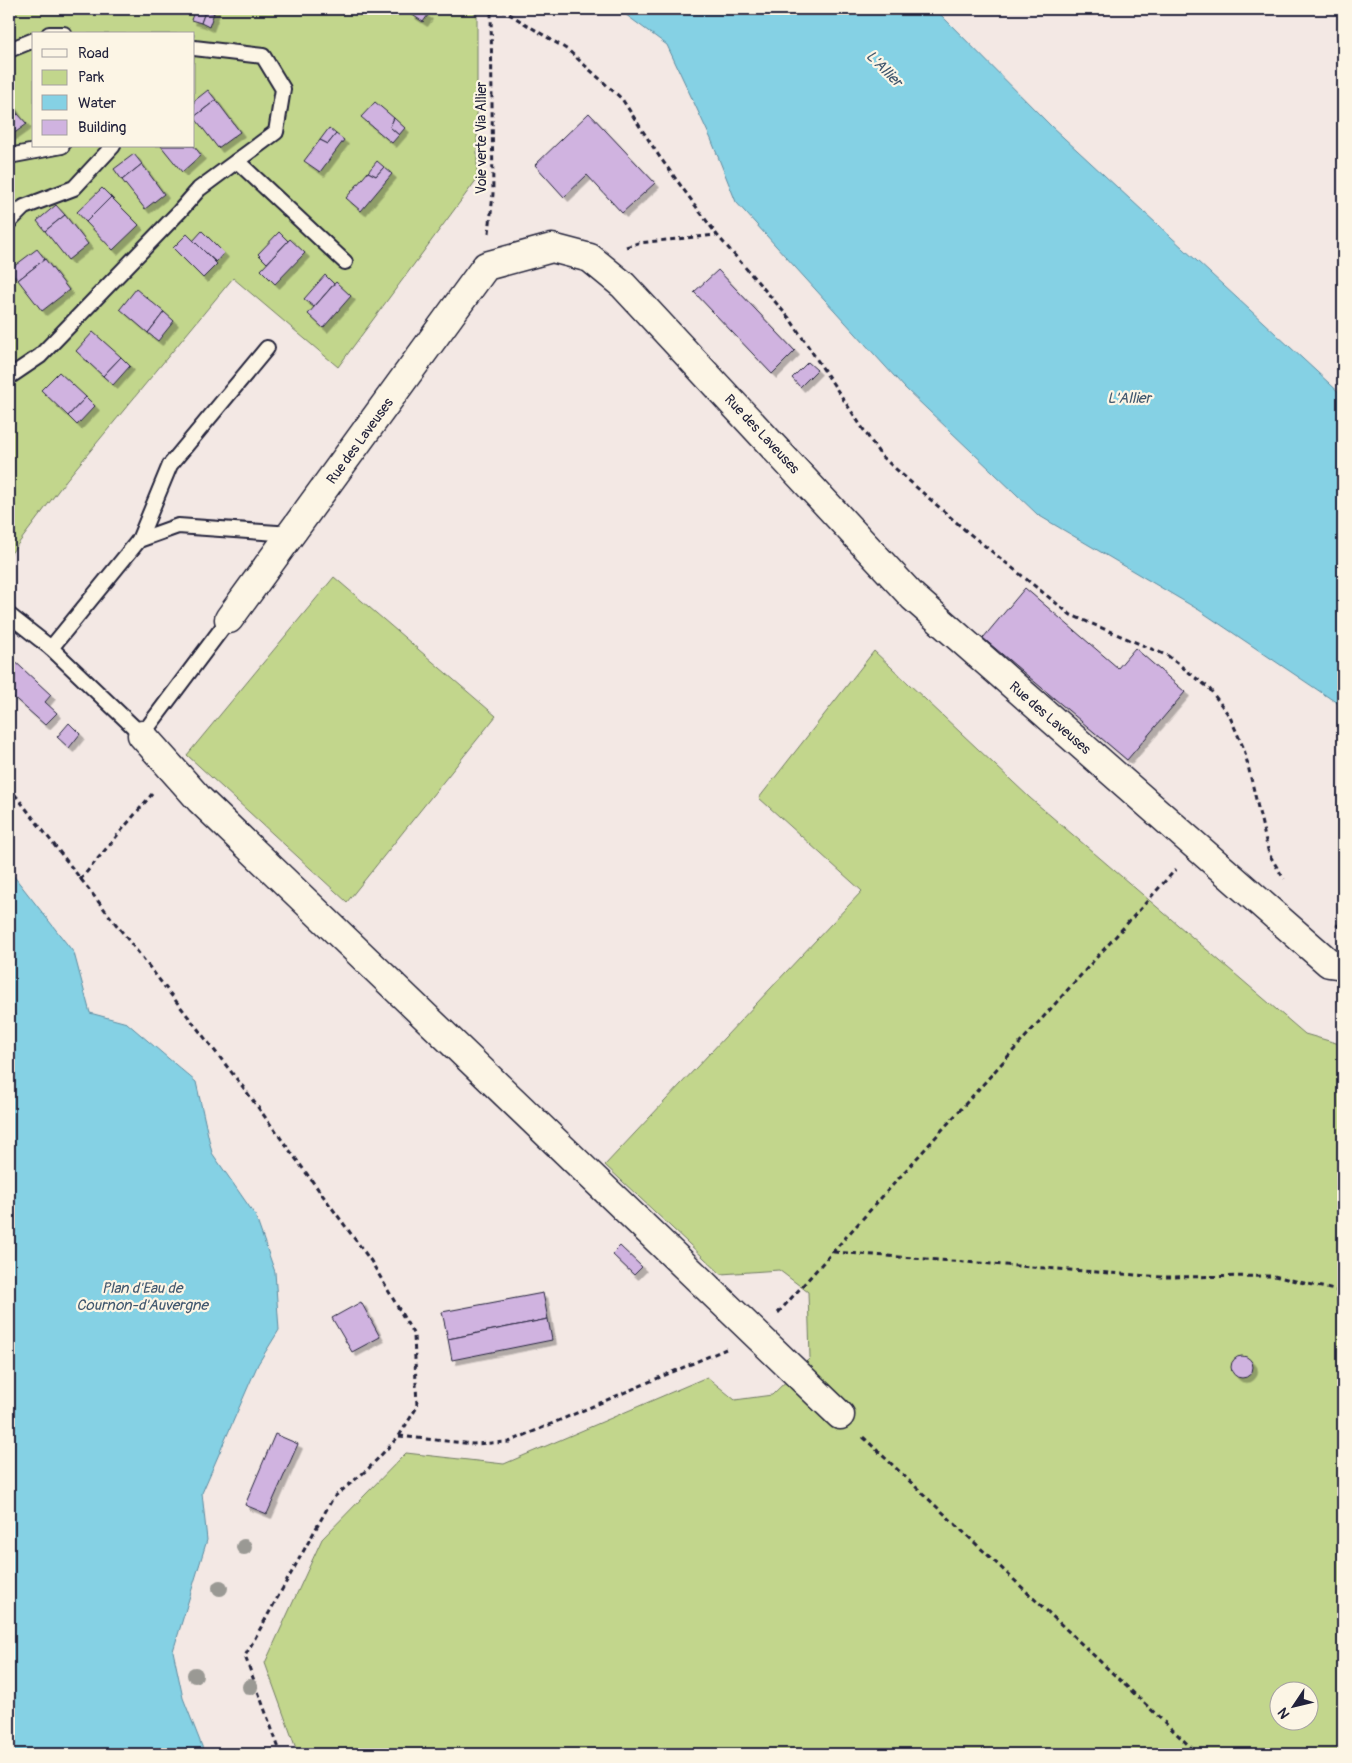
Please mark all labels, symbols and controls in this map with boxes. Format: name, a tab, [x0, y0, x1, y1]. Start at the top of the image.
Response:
legend	[32, 32, 195, 148]
text: Road	[78, 44, 109, 63]
water label: L'Allier	[862, 47, 907, 92]
text: Park	[78, 68, 105, 87]
street label: Voie verte Via Allier	[473, 82, 490, 194]
text: Water	[78, 94, 117, 113]
text: Building	[78, 118, 126, 137]
water label: L'Allier	[1107, 389, 1153, 408]
street label: Rue des Laveuses	[721, 391, 804, 478]
street label: Rue des Laveuses	[323, 394, 397, 487]
street label: Rue des Laveuses	[1006, 678, 1095, 758]
water label: Plan d'Eau de Cournon-d'Auvergne	[76, 1279, 209, 1315]
north arrow	[1270, 1680, 1320, 1730]
text: N	[1274, 1704, 1293, 1722]

